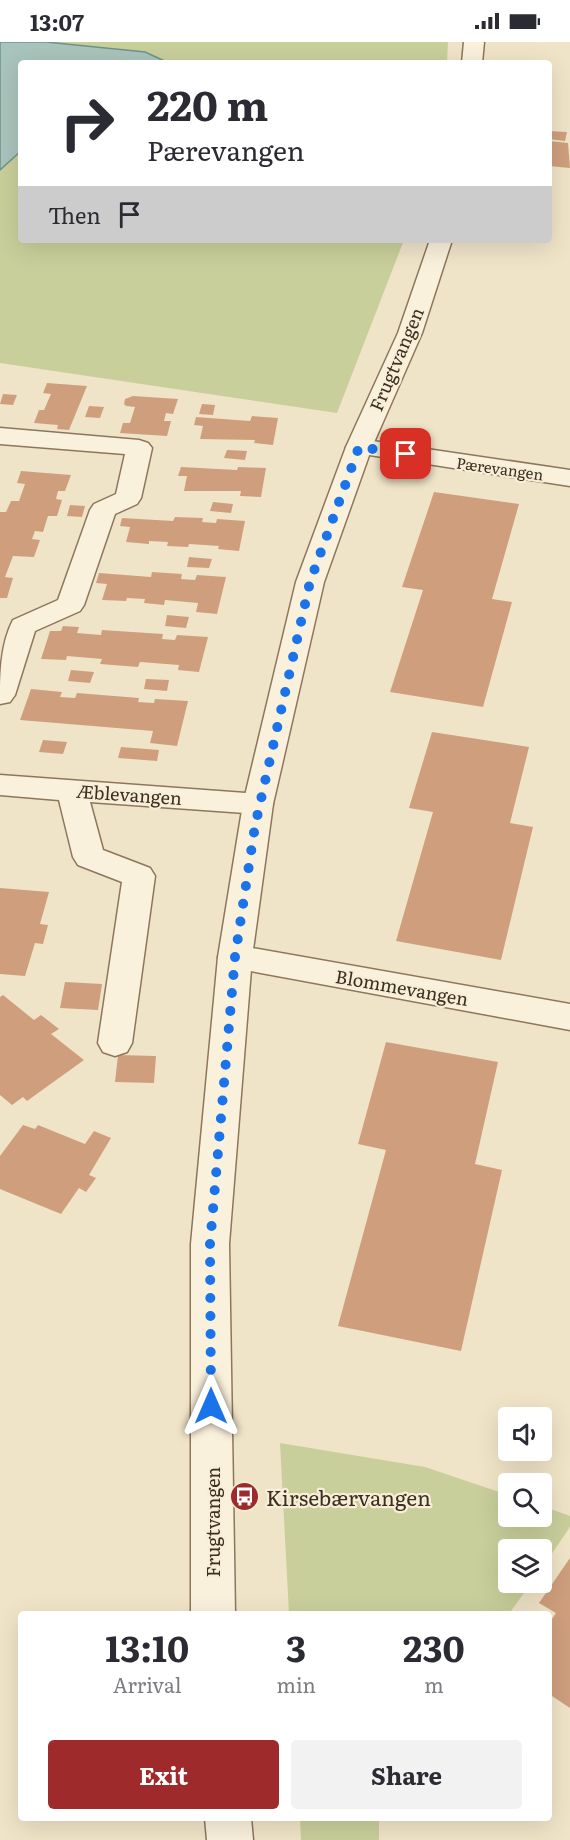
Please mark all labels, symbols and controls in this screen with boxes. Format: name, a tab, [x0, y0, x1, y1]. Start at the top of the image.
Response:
text: 13:07	[30, 5, 84, 38]
text: 220 m	[147, 72, 268, 134]
icon: right	[48, 84, 126, 162]
text: Pærevangen	[147, 129, 305, 169]
text: Then	[48, 198, 101, 231]
icon: arrive	[113, 198, 146, 231]
street label: Frugtvangen	[362, 303, 430, 415]
pin	[380, 428, 431, 479]
icon: arrive	[389, 437, 422, 470]
street label: Pærevangen	[455, 451, 545, 485]
street label: Æblevangen	[75, 777, 183, 811]
street label: Blommevangen	[333, 962, 471, 1012]
position arrow	[179, 1374, 243, 1438]
map controls	[498, 1407, 552, 1593]
button: sound	[498, 1407, 552, 1461]
street label: Frugtvangen	[199, 1467, 226, 1577]
button: search	[498, 1473, 552, 1527]
bus stop icon: Kirsebærvangen	[229, 1480, 261, 1512]
place label: Kirsebærvangen	[266, 1481, 431, 1512]
button: layers	[498, 1539, 552, 1593]
text: 13:10	[105, 1620, 189, 1673]
text: 3	[286, 1620, 306, 1673]
text: 230	[403, 1620, 465, 1673]
text: Arrival	[113, 1669, 181, 1699]
text: min	[276, 1669, 316, 1699]
text: m	[424, 1669, 444, 1699]
button: Exit	[48, 1740, 279, 1809]
button: Share	[291, 1740, 522, 1809]

